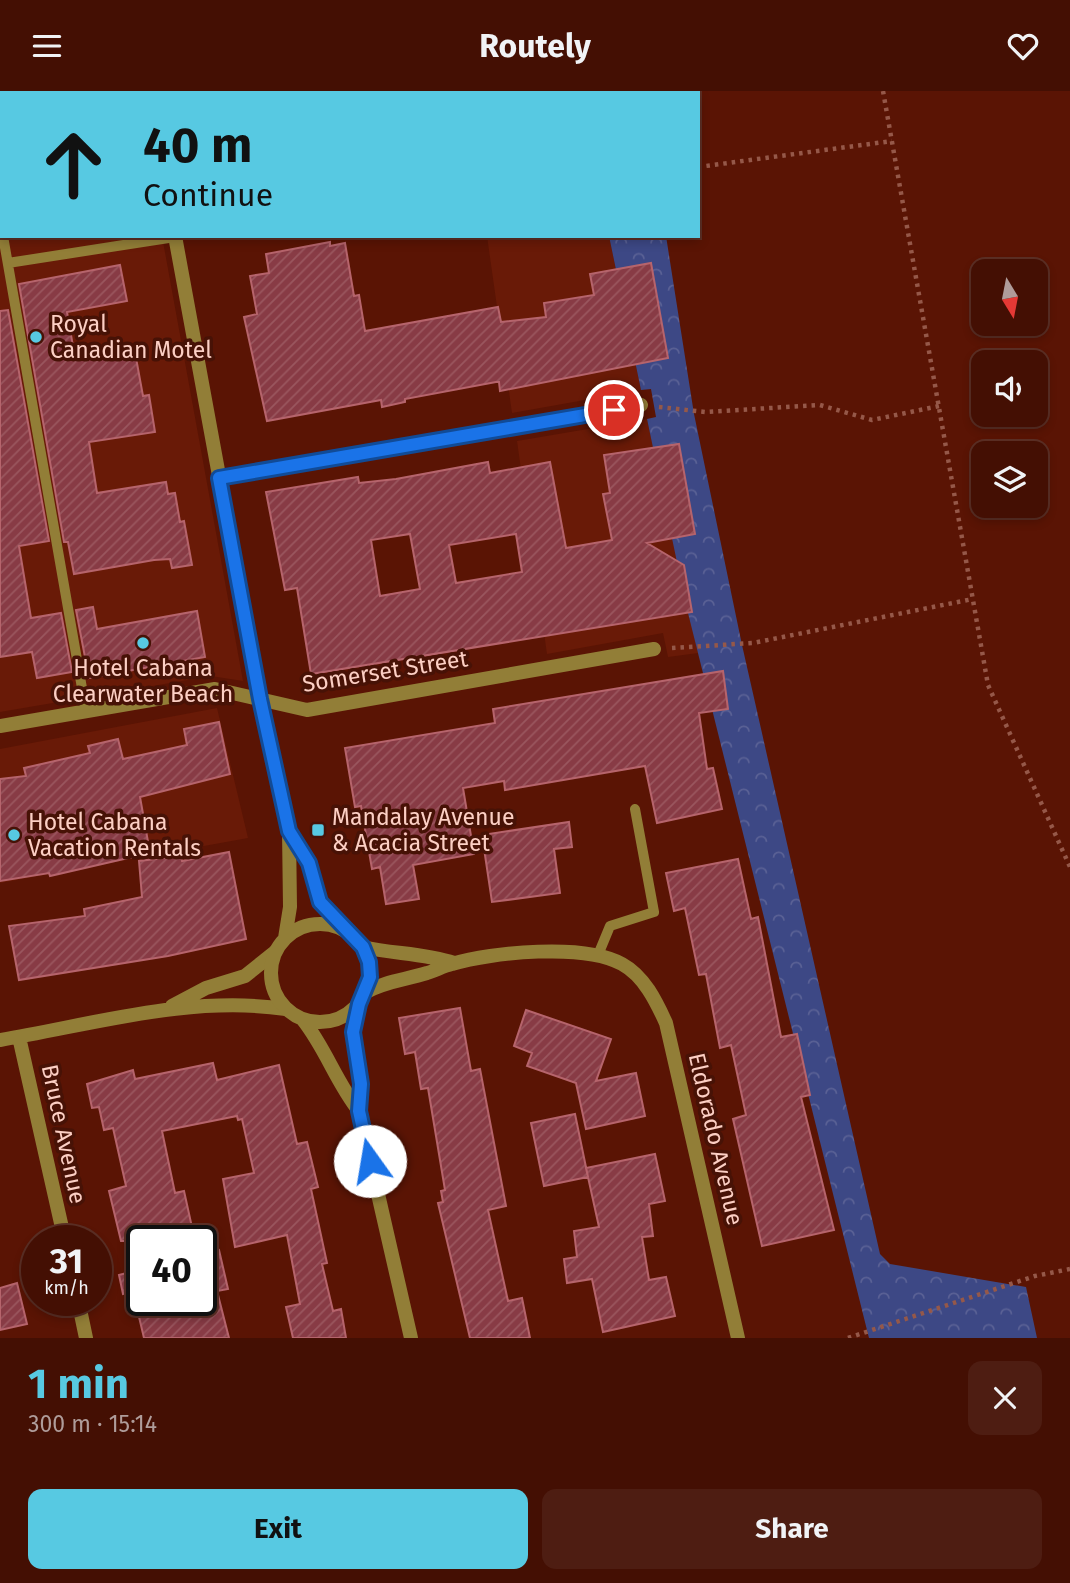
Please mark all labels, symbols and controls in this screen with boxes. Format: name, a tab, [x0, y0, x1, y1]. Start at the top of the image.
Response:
icon: menu	[28, 27, 66, 65]
text: Routely	[479, 27, 591, 65]
icon: heart	[1004, 27, 1042, 65]
text: 40 m	[143, 116, 252, 175]
icon: ahead	[28, 119, 119, 210]
text: Continue	[143, 176, 273, 214]
north arrow	[971, 259, 1048, 336]
map controls	[971, 259, 1048, 518]
place label: Royal Canadian Motel	[50, 310, 212, 364]
marker: Royal Canadian Motel	[28, 329, 44, 345]
button: sound	[971, 350, 1048, 427]
pin	[584, 380, 644, 440]
icon: arrive	[595, 391, 633, 429]
button: layers	[971, 441, 1048, 518]
marker: Hotel Cabana Clearwater Beach	[135, 635, 151, 651]
street label: Somerset Street	[300, 644, 470, 698]
place label: Hotel Cabana Clearwater Beach	[53, 654, 233, 708]
place label: Mandalay Avenue & Acacia Street	[332, 803, 514, 857]
place label: Hotel Cabana Vacation Rentals	[28, 808, 201, 862]
marker: Mandalay Avenue & Acacia Street	[310, 822, 326, 838]
marker: Hotel Cabana Vacation Rentals	[6, 827, 22, 843]
street label: Eldorado Avenue	[683, 1050, 749, 1228]
street label: Bruce Avenue	[36, 1062, 92, 1206]
position arrow	[333, 1124, 407, 1198]
speed limit sign: 40	[126, 1225, 217, 1316]
text: 31	[50, 1240, 83, 1282]
text: km/h	[44, 1277, 89, 1299]
text: 1 min	[28, 1359, 129, 1409]
button: close	[968, 1361, 1042, 1435]
text: 300 m · 15:14	[28, 1410, 157, 1438]
button: Exit	[28, 1489, 528, 1569]
button: Share	[542, 1489, 1042, 1569]

